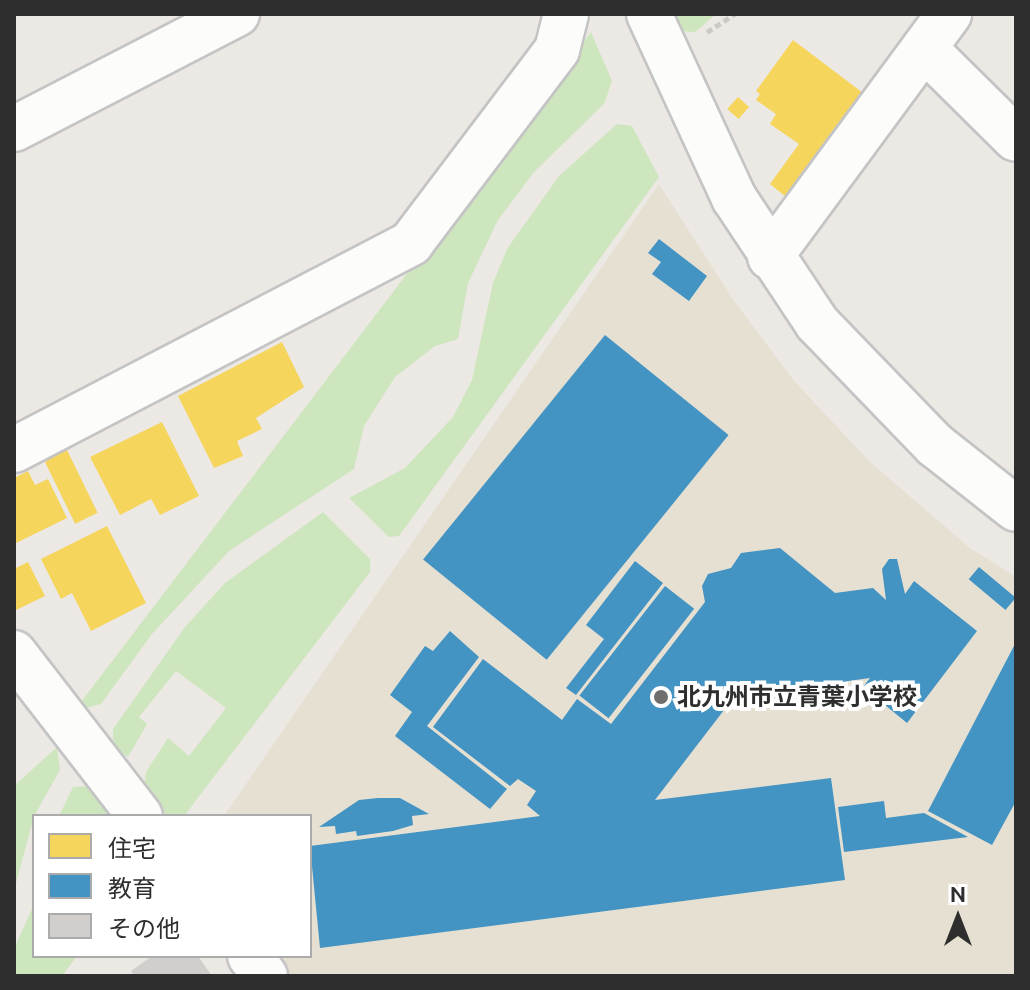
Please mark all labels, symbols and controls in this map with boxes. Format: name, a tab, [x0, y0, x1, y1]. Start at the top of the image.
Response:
place label: 北九州市立青葉小学校	[677, 683, 917, 711]
marker: 北九州市立青葉小学校	[652, 688, 670, 706]
legend	[32, 814, 312, 958]
text: 住宅	[108, 835, 156, 862]
text: 教育	[108, 875, 156, 902]
north arrow	[918, 878, 998, 958]
text: N	[950, 881, 966, 906]
text: その他	[108, 915, 180, 942]

